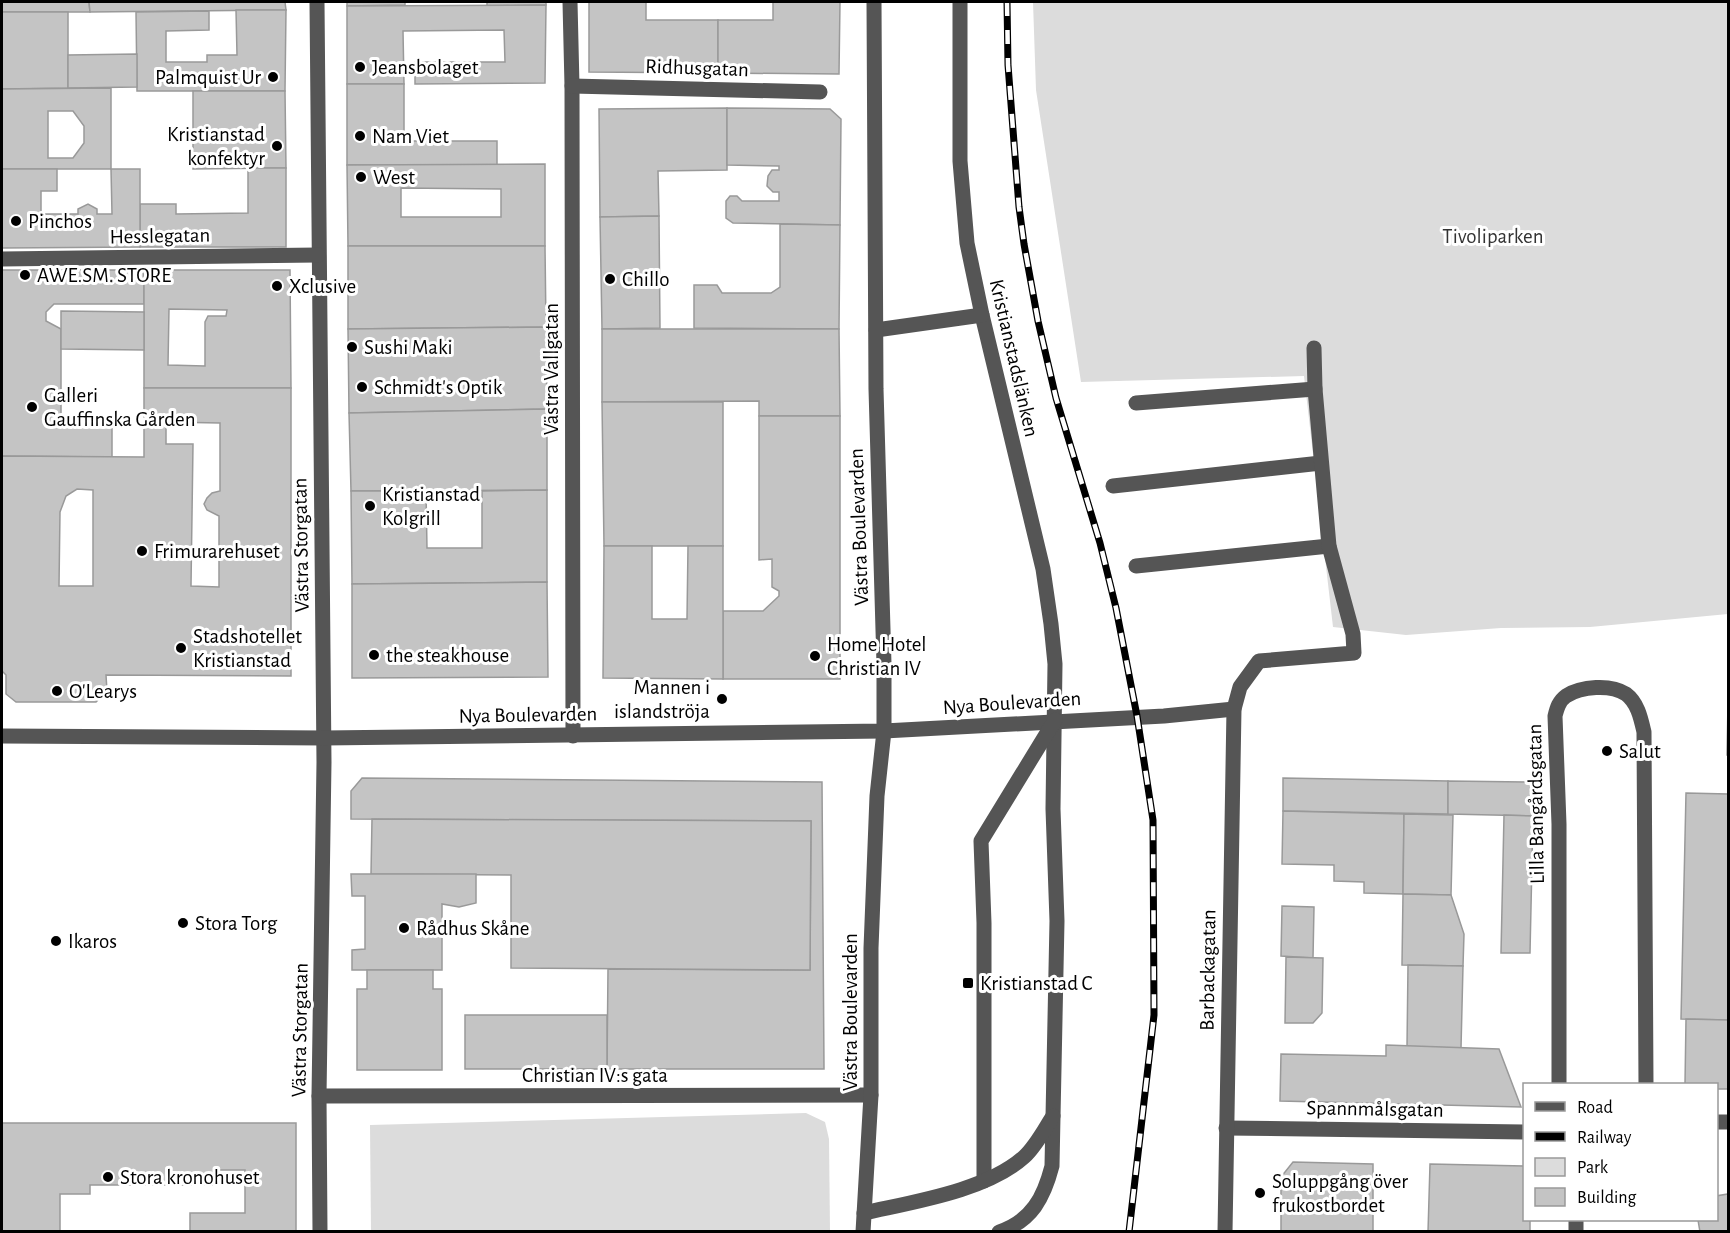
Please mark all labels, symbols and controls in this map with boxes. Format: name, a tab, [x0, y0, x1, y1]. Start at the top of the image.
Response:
street label: Ridhusgatan	[645, 56, 749, 80]
place label: Jeansbolaget	[372, 57, 479, 78]
marker: Jeansbolaget	[353, 60, 367, 74]
place label: Palmquist Ur	[155, 67, 261, 88]
marker: Palmquist Ur	[266, 70, 280, 84]
place label: Kristianstad konfektyr	[167, 124, 265, 169]
place label: Nam Viet	[372, 126, 449, 147]
marker: Nam Viet	[353, 129, 367, 143]
marker: Kristianstad konfektyr	[270, 139, 284, 153]
place label: West	[373, 167, 415, 188]
marker: West	[354, 170, 368, 184]
place label: Pinchos	[28, 211, 92, 232]
marker: Pinchos	[9, 214, 23, 228]
street label: Hesslegatan	[110, 225, 210, 247]
park label: Tivoliparken	[1442, 226, 1544, 247]
place label: AWE.SM. STORE	[37, 265, 171, 286]
marker: AWE.SM. STORE	[18, 268, 32, 282]
place label: Chillo	[622, 269, 670, 290]
marker: Chillo	[603, 272, 617, 286]
place label: Xclusive	[289, 276, 356, 297]
street label: Kristianstadslänken	[986, 277, 1042, 439]
marker: Xclusive	[270, 279, 284, 293]
street label: Västra Vallgatan	[541, 303, 562, 435]
place label: Sushi Maki	[364, 337, 453, 358]
marker: Sushi Maki	[345, 340, 359, 354]
place label: Schmidt's Optik	[374, 377, 503, 398]
marker: Schmidt's Optik	[355, 380, 369, 394]
place label: Galleri Gauffinska Gården	[44, 385, 196, 430]
marker: Galleri Gauffinska Gården	[25, 400, 39, 414]
street label: Västra Boulevarden	[846, 448, 872, 606]
street label: Västra Storgatan	[289, 478, 313, 612]
place label: Kristianstad Kolgrill	[382, 484, 480, 529]
marker: Kristianstad Kolgrill	[363, 499, 377, 513]
place label: Frimurarehuset	[154, 541, 280, 562]
marker: Frimurarehuset	[135, 544, 149, 558]
place label: Stadshotellet Kristianstad	[193, 626, 302, 671]
place label: Home Hotel Christian IV	[827, 634, 927, 679]
marker: Stadshotellet Kristianstad	[174, 641, 188, 655]
place label: the steakhouse	[386, 645, 509, 666]
marker: the steakhouse	[367, 648, 381, 662]
marker: Home Hotel Christian IV	[808, 649, 822, 663]
place label: Mannen i islandströja	[614, 677, 710, 722]
place label: O'Learys	[69, 681, 137, 702]
marker: O'Learys	[50, 684, 64, 698]
street label: Nya Boulevarden	[942, 688, 1082, 718]
marker: Mannen i islandströja	[715, 692, 729, 706]
street label: Nya Boulevarden	[458, 703, 598, 727]
street label: Lilla Bangårdsgatan	[1524, 724, 1548, 884]
place label: Salut	[1619, 741, 1661, 762]
marker: Salut	[1600, 744, 1614, 758]
street label: Barbackagatan	[1196, 909, 1220, 1031]
place label: Stora Torg	[195, 913, 278, 934]
marker: Stora Torg	[176, 916, 190, 930]
place label: Rådhus Skåne	[416, 918, 530, 939]
marker: Rådhus Skåne	[397, 921, 411, 935]
place label: Ikaros	[68, 931, 117, 952]
street label: Västra Boulevarden	[840, 933, 861, 1091]
marker: Ikaros	[49, 934, 63, 948]
street label: Västra Storgatan	[288, 963, 312, 1097]
place label: Kristianstad C	[980, 973, 1093, 994]
marker: Kristianstad C	[961, 976, 975, 990]
street label: Christian IV:s gata	[522, 1065, 668, 1086]
legend	[1523, 1083, 1718, 1221]
street label: Spannmålsgatan	[1306, 1097, 1444, 1121]
text: Road	[1577, 1099, 1613, 1117]
text: Railway	[1577, 1129, 1632, 1147]
text: Park	[1577, 1159, 1609, 1177]
place label: Stora kronohuset	[120, 1167, 260, 1188]
marker: Stora kronohuset	[101, 1170, 115, 1184]
place label: Soluppgång över frukostbordet	[1272, 1171, 1408, 1216]
marker: Soluppgång över frukostbordet	[1253, 1186, 1267, 1200]
text: Building	[1577, 1189, 1637, 1207]

